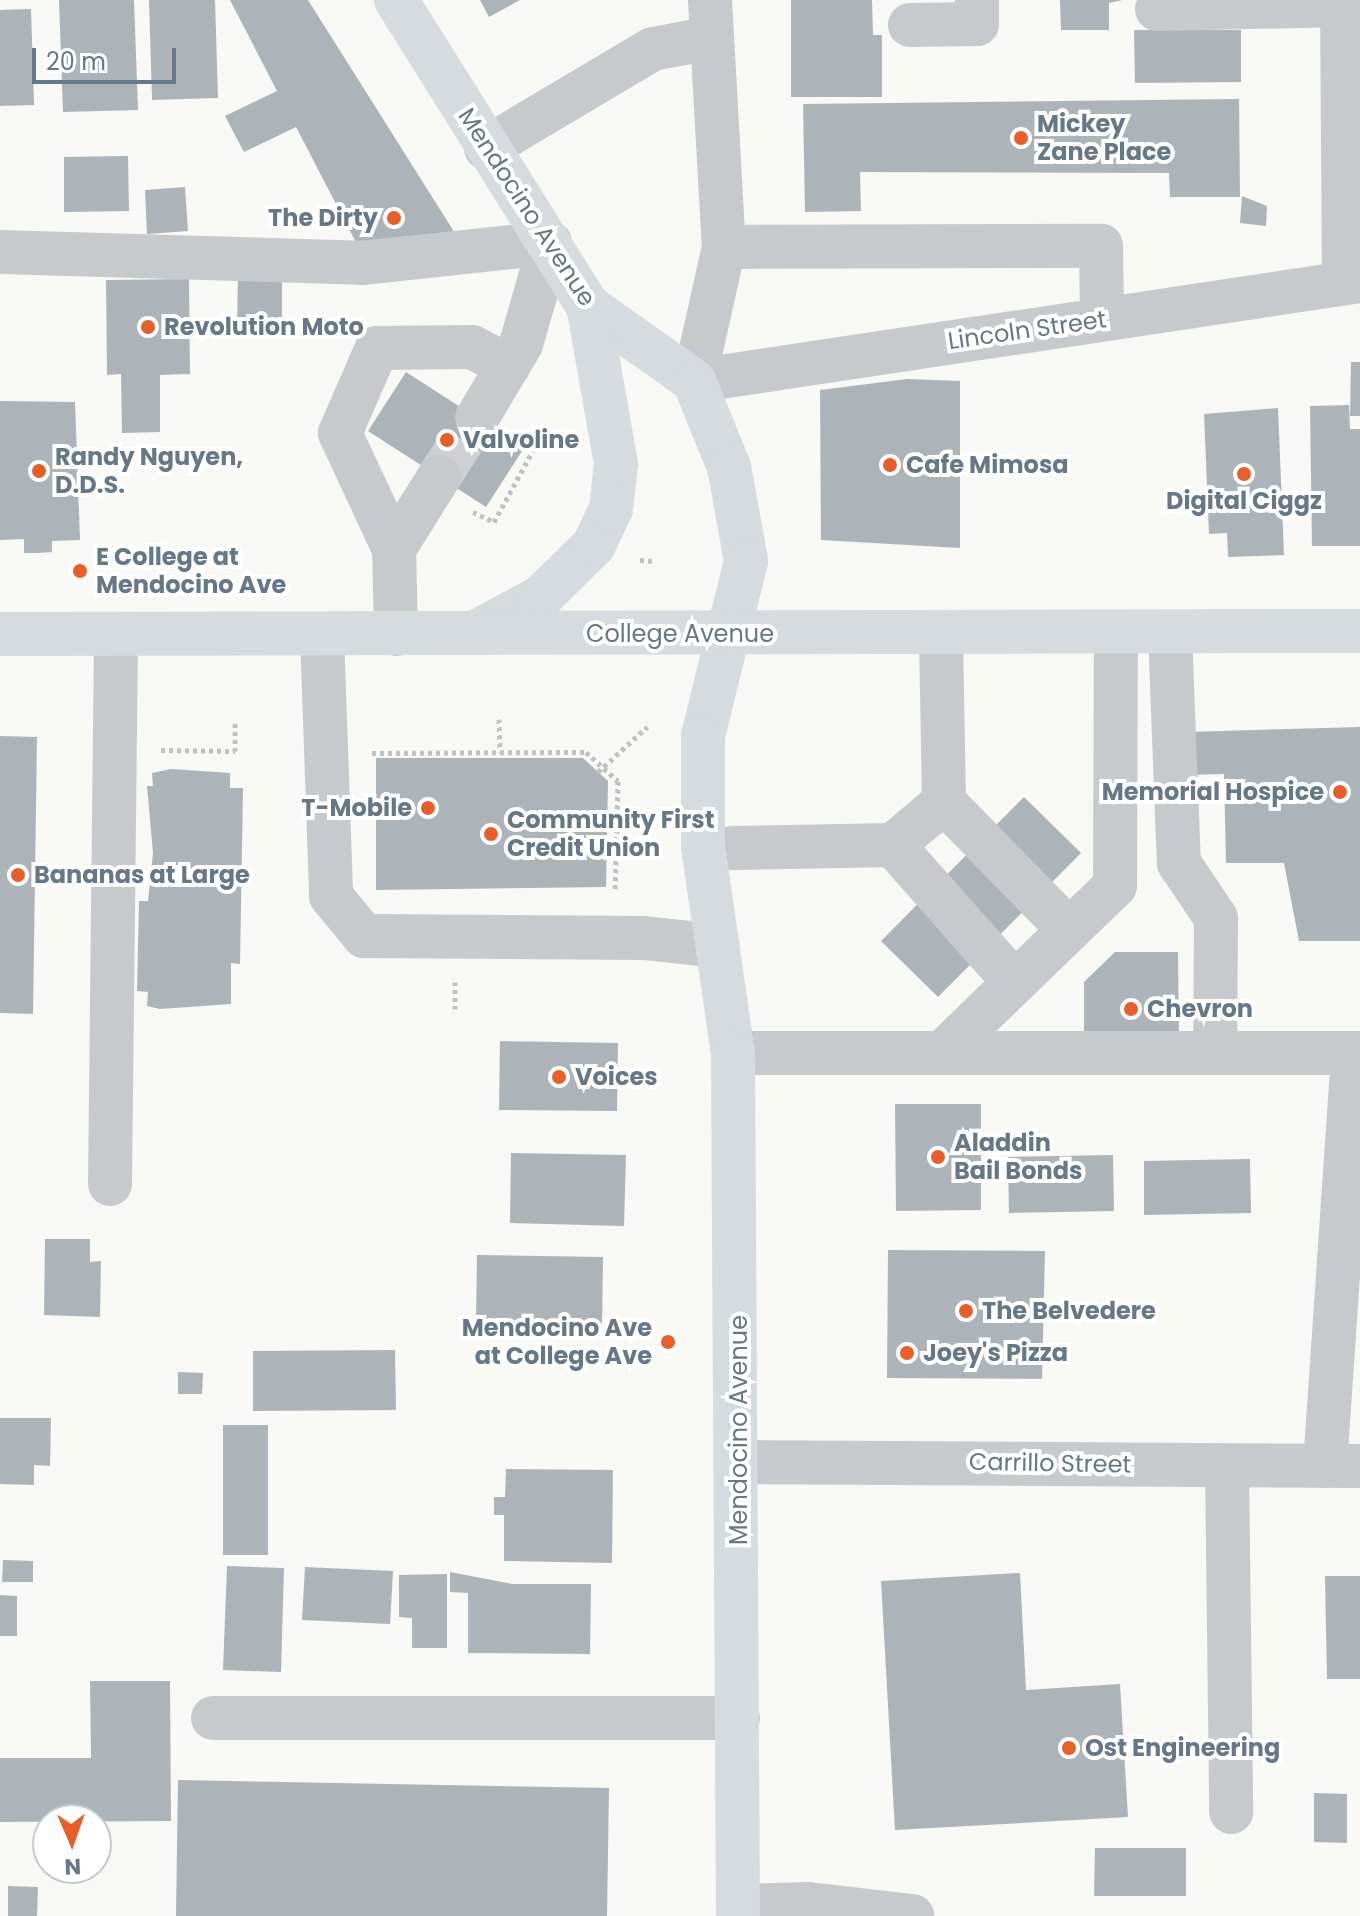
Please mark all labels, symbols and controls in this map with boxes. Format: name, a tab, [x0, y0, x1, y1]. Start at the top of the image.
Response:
scale bar	[36, 32, 180, 82]
text: 20 m	[46, 45, 106, 78]
street label: Mendocino Avenue	[452, 103, 602, 311]
place label: Mickey Zane Place	[1037, 110, 1171, 166]
marker: Mickey Zane Place	[1012, 129, 1030, 147]
place label: The Dirty	[268, 204, 378, 232]
marker: The Dirty	[385, 209, 403, 227]
street label: Lincoln Street	[946, 305, 1108, 355]
place label: Revolution Moto	[164, 313, 364, 341]
marker: Revolution Moto	[139, 318, 157, 336]
place label: Valvoline	[463, 426, 579, 454]
marker: Valvoline	[438, 431, 456, 449]
place label: Randy Nguyen, D.D.S.	[55, 443, 243, 499]
place label: Cafe Mimosa	[906, 451, 1069, 479]
marker: Cafe Mimosa	[881, 456, 899, 474]
marker: Randy Nguyen, D.D.S.	[30, 462, 48, 480]
marker: Digital Ciggz	[1235, 465, 1253, 483]
place label: Digital Ciggz	[1166, 487, 1322, 515]
place label: E College at Mendocino Ave	[96, 543, 286, 599]
marker: E College at Mendocino Ave	[71, 562, 89, 580]
street label: College Avenue	[586, 620, 774, 648]
place label: Memorial Hospice	[1102, 778, 1324, 806]
marker: Memorial Hospice	[1331, 783, 1349, 801]
place label: T-Mobile	[301, 794, 412, 822]
marker: T-Mobile	[419, 799, 437, 817]
place label: Community First Credit Union	[507, 806, 714, 862]
marker: Community First Credit Union	[482, 825, 500, 843]
place label: Bananas at Large	[34, 861, 250, 889]
marker: Bananas at Large	[9, 866, 27, 884]
place label: Chevron	[1147, 995, 1253, 1023]
marker: Chevron	[1122, 1000, 1140, 1018]
place label: Voices	[575, 1063, 658, 1091]
marker: Voices	[550, 1068, 568, 1086]
place label: Aladdin Bail Bonds	[954, 1129, 1082, 1185]
marker: Aladdin Bail Bonds	[929, 1148, 947, 1166]
place label: The Belvedere	[982, 1297, 1156, 1325]
marker: The Belvedere	[957, 1302, 975, 1320]
place label: Mendocino Ave at College Ave	[462, 1314, 652, 1370]
street label: Mendocino Avenue	[725, 1315, 753, 1545]
marker: Mendocino Ave at College Ave	[659, 1333, 677, 1351]
place label: Joey's Pizza	[923, 1339, 1068, 1367]
marker: Joey's Pizza	[898, 1344, 916, 1362]
street label: Carrillo Street	[969, 1447, 1131, 1479]
place label: Ost Engineering	[1085, 1734, 1280, 1762]
marker: Ost Engineering	[1060, 1739, 1078, 1757]
north arrow	[32, 1804, 112, 1884]
text: N	[64, 1851, 82, 1882]

